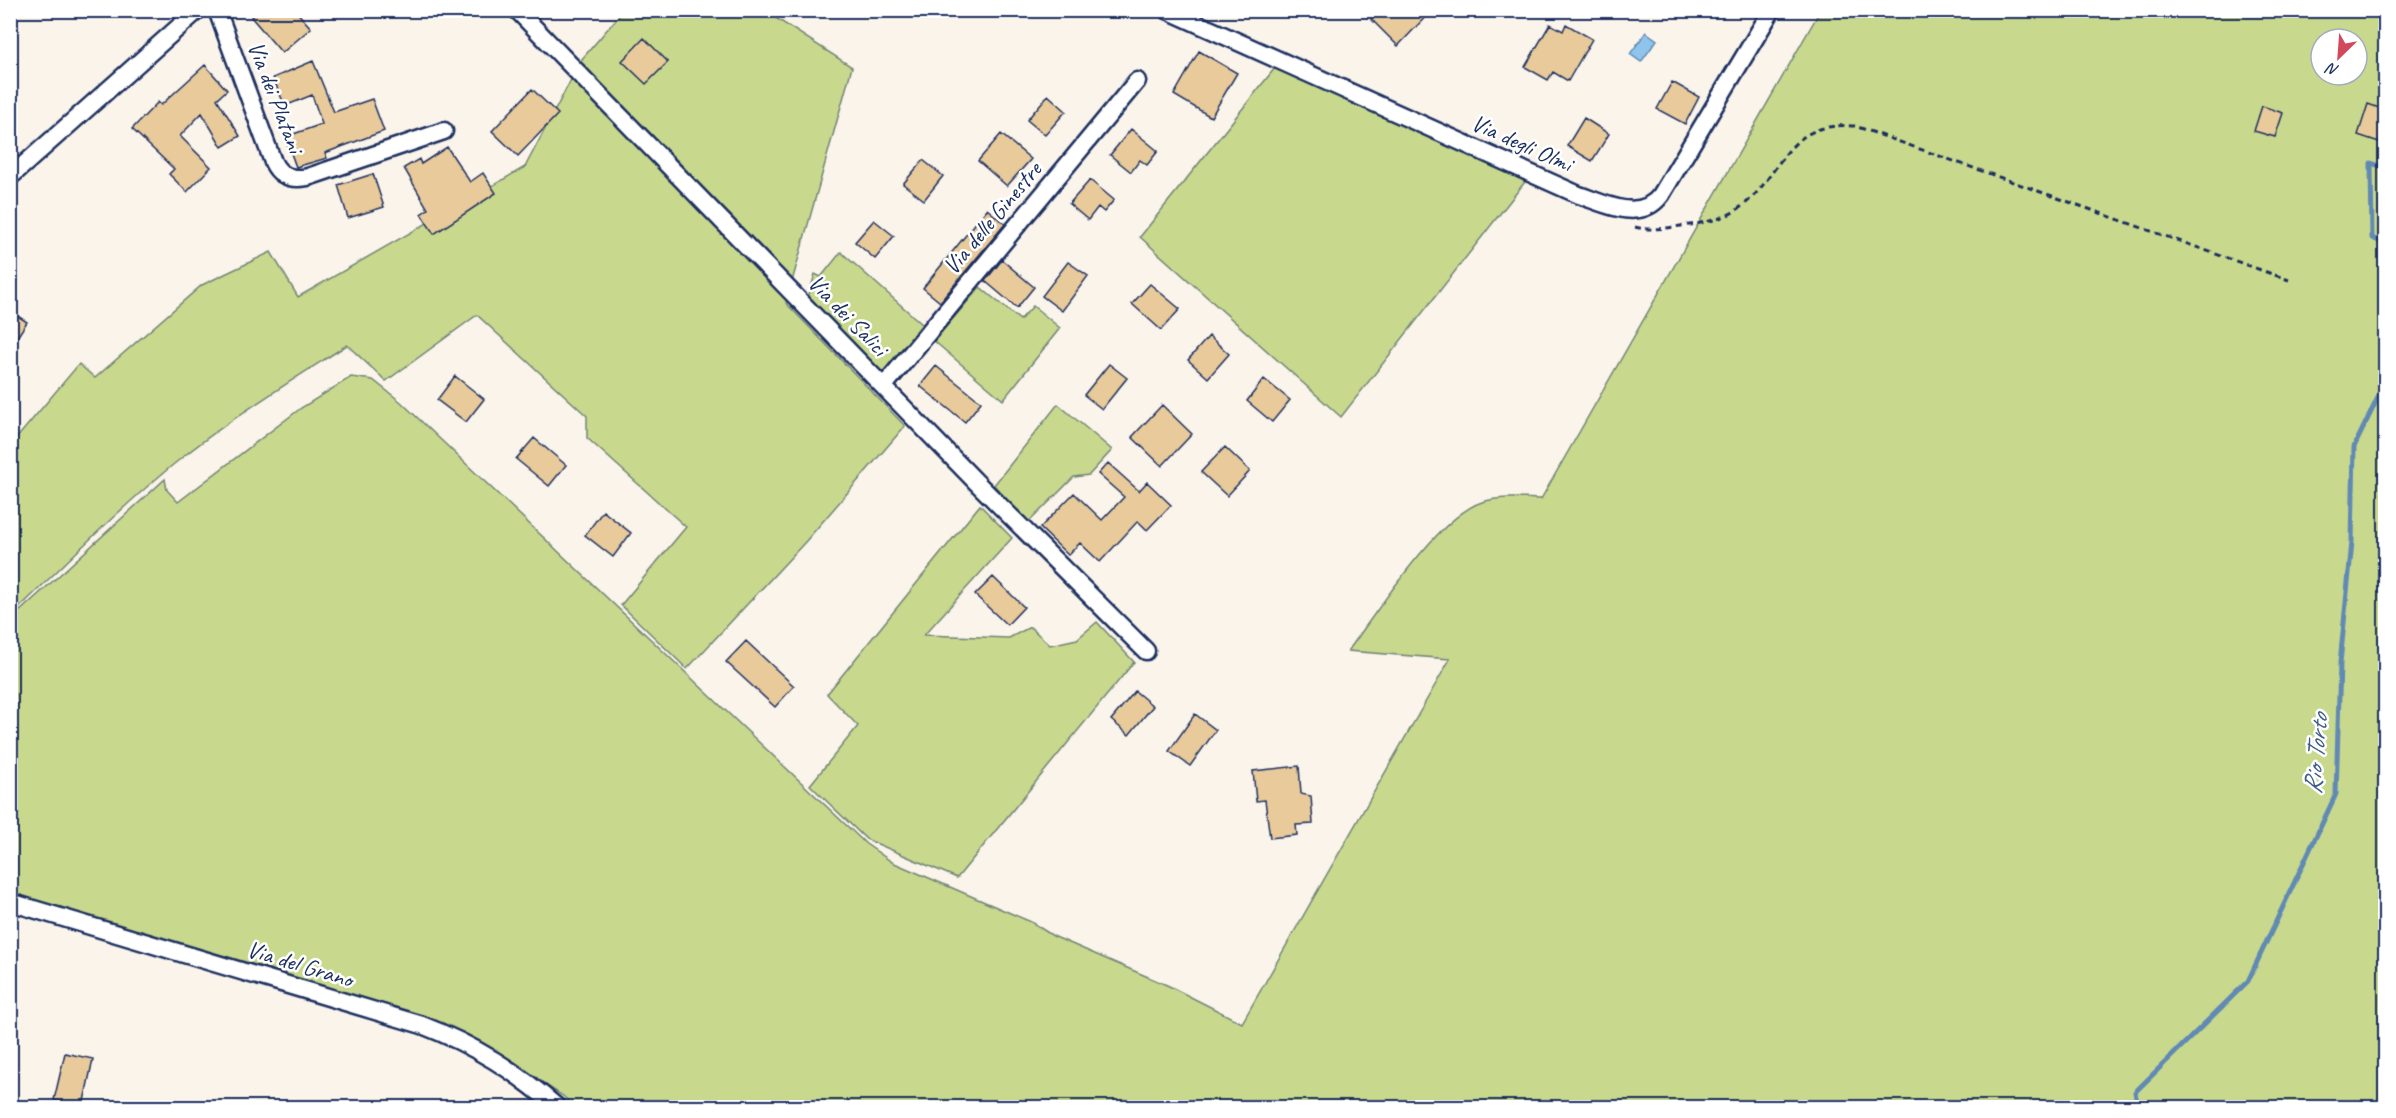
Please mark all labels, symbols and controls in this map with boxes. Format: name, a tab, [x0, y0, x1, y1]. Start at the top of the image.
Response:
north arrow	[2309, 27, 2369, 87]
street label: Via dei Platani	[241, 37, 312, 159]
text: N	[2322, 57, 2342, 81]
street label: Via degli Olmi	[1467, 107, 1579, 180]
street label: Via delle Ginestre	[936, 154, 1049, 280]
street label: Via dei Salici	[802, 268, 896, 364]
water label: Rio Torto	[2296, 709, 2336, 795]
street label: Via del Grano	[244, 934, 359, 995]

